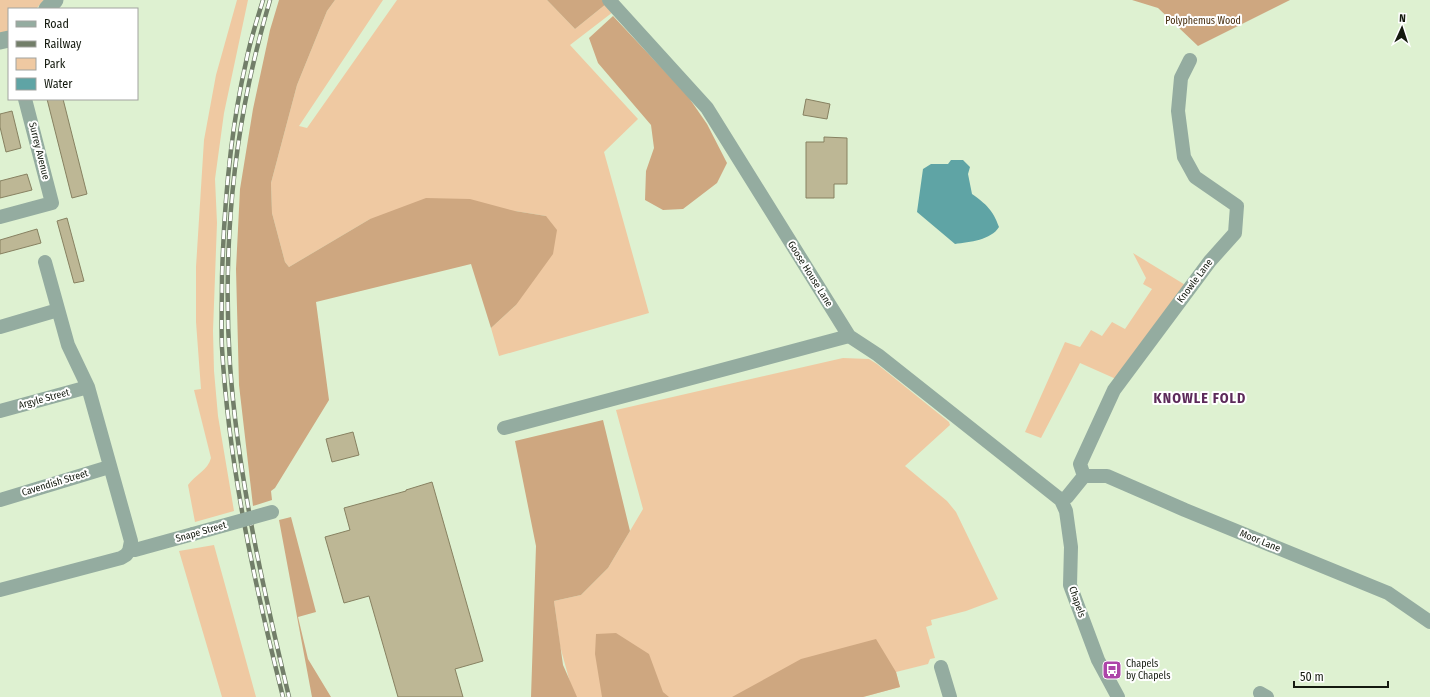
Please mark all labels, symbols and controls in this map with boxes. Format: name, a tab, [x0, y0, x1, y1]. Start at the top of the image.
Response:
legend	[8, 8, 138, 100]
north arrow	[1382, 8, 1422, 48]
text: N	[1399, 12, 1406, 25]
park label: Polyphemus Wood	[1165, 15, 1241, 27]
text: Road	[44, 17, 69, 31]
text: Railway	[44, 37, 82, 51]
text: Park	[44, 57, 66, 71]
text: Water	[44, 77, 73, 91]
street label: Surrey Avenue	[26, 121, 52, 181]
street label: Goose House Lane	[785, 239, 835, 309]
street label: Knowle Lane	[1175, 257, 1215, 305]
street label: Argyle Street	[17, 386, 71, 412]
district label: KNOWLE FOLD	[1154, 390, 1246, 407]
street label: Cavendish Street	[20, 467, 90, 499]
street label: Snape Street	[174, 519, 229, 545]
street label: Moor Lane	[1238, 527, 1282, 555]
street label: Chapels	[1066, 585, 1088, 619]
place label: Chapels by Chapels	[1126, 658, 1170, 682]
bus stop icon: Chapels by Chapels	[1101, 659, 1123, 681]
scale bar	[1294, 663, 1388, 689]
text: 50 m	[1300, 670, 1324, 684]

